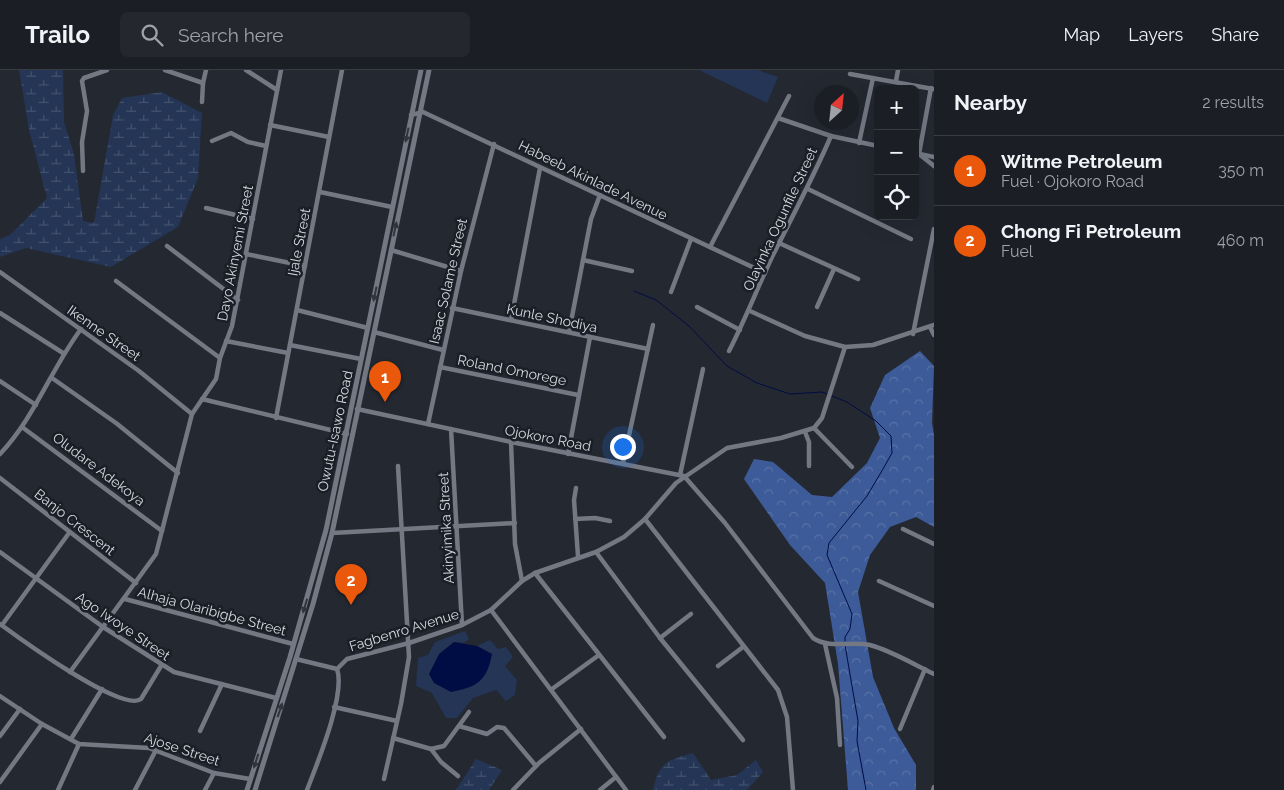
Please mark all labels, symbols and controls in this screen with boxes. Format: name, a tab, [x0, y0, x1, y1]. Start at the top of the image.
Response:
search box	[120, 12, 470, 57]
text: Trailo	[25, 20, 90, 49]
icon: search	[138, 21, 166, 49]
text: Search here	[178, 24, 283, 46]
text: Map	[1064, 24, 1100, 45]
text: Layers	[1128, 24, 1183, 45]
text: Share	[1211, 24, 1259, 45]
north arrow	[814, 85, 859, 130]
map controls	[874, 85, 919, 220]
button: +	[874, 85, 919, 130]
text: Nearby	[954, 90, 1027, 115]
text: 2 results	[1202, 93, 1264, 112]
one-way arrow	[403, 127, 411, 142]
button: −	[874, 130, 919, 175]
street label: Habeeb Akinlade Avenue	[516, 137, 670, 223]
street label: Olayinka Ogunfile Street	[740, 145, 820, 293]
text: Witme Petroleum	[1001, 150, 1163, 172]
text: 1	[966, 161, 974, 180]
text: 350 m	[1218, 161, 1264, 180]
text: Fuel · Ojokoro Road	[1001, 172, 1144, 191]
button: locate	[874, 175, 919, 220]
street label: Dayo Akinyemi Street	[214, 183, 256, 322]
street label: Ijale Street	[285, 206, 313, 277]
street label: Isaac Solame Street	[426, 216, 470, 345]
text: Chong Fi Petroleum	[1001, 220, 1181, 242]
one-way arrow	[391, 222, 399, 237]
text: 2	[965, 231, 975, 250]
text: 460 m	[1217, 231, 1264, 250]
text: Fuel	[1001, 242, 1033, 261]
one-way arrow	[371, 286, 379, 302]
street label: Kunle Shodiya	[505, 301, 599, 335]
street label: Ikenne Street	[64, 302, 144, 364]
street label: Roland Omorege	[456, 352, 568, 388]
pin: 1	[369, 361, 401, 402]
street label: Owutu-Isawo Road	[314, 369, 356, 493]
street label: Ojokoro Road	[504, 422, 592, 454]
street label: Oludare Adekoya	[50, 429, 148, 509]
your location	[610, 434, 636, 460]
street label: Akinyimika Street	[435, 471, 457, 584]
street label: Banjo Crescent	[31, 486, 119, 559]
pin: 2	[335, 564, 367, 605]
street label: Alhaja Olaribigbe Street	[136, 583, 288, 639]
street label: Ago Iwoye Street	[73, 588, 173, 664]
one-way arrow	[301, 599, 309, 614]
street label: Fagbenro Avenue	[347, 606, 461, 654]
one-way arrow	[276, 702, 284, 717]
street label: Ajose Street	[142, 729, 222, 769]
one-way arrow	[252, 754, 260, 769]

